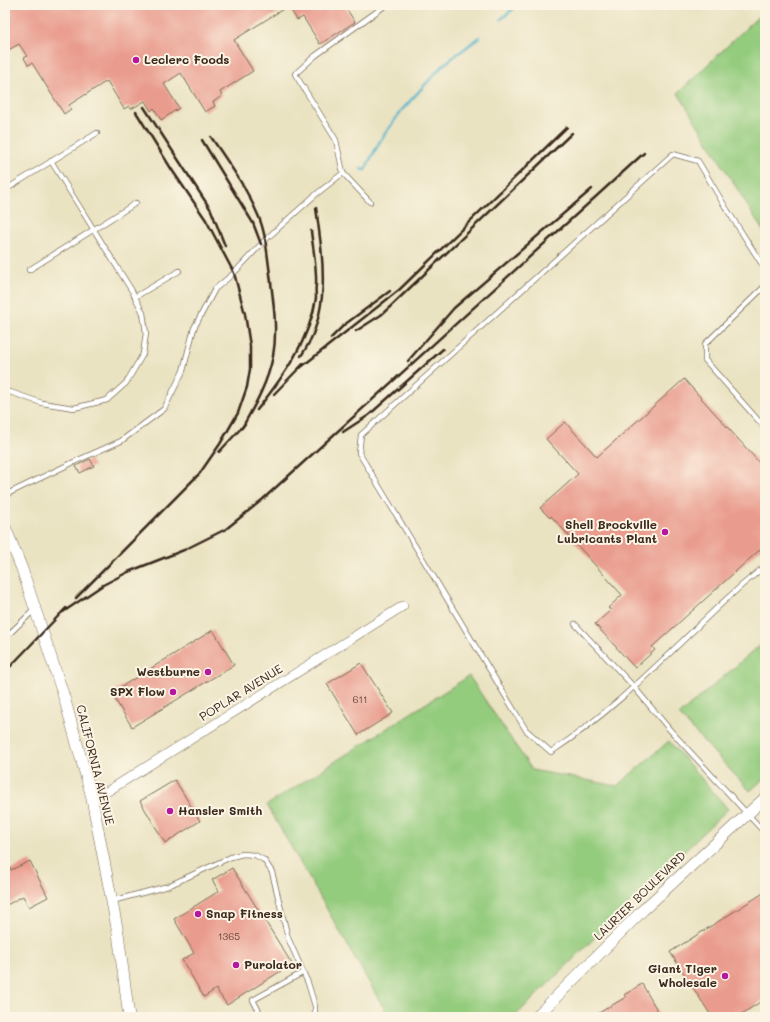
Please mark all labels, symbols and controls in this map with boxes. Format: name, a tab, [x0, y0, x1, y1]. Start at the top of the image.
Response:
place label: Leclerc Foods	[144, 51, 229, 67]
marker: Leclerc Foods	[131, 55, 141, 65]
place label: Shell Brockville Lubricants Plant	[557, 516, 657, 546]
marker: Shell Brockville Lubricants Plant	[660, 527, 670, 537]
street label: POPLAR AVENUE	[196, 660, 285, 724]
place label: Westburne	[136, 663, 200, 679]
marker: Westburne	[203, 667, 213, 677]
place label: SPX Flow	[110, 683, 165, 699]
marker: SPX Flow	[168, 687, 178, 697]
house number: 611	[353, 692, 367, 706]
street label: CALIFORNIA AVENUE	[73, 703, 119, 827]
place label: Hansler Smith	[178, 802, 262, 818]
marker: Hansler Smith	[165, 806, 175, 816]
street label: LAURIER BOULEVARD	[590, 847, 689, 944]
place label: Snap Fitness	[206, 905, 283, 921]
marker: Snap Fitness	[193, 909, 203, 919]
house number: 1365	[218, 929, 240, 943]
place label: Purolator	[244, 956, 302, 972]
marker: Purolator	[231, 960, 241, 970]
place label: Giant Tiger Wholesale	[648, 960, 717, 990]
marker: Giant Tiger Wholesale	[720, 971, 730, 981]

